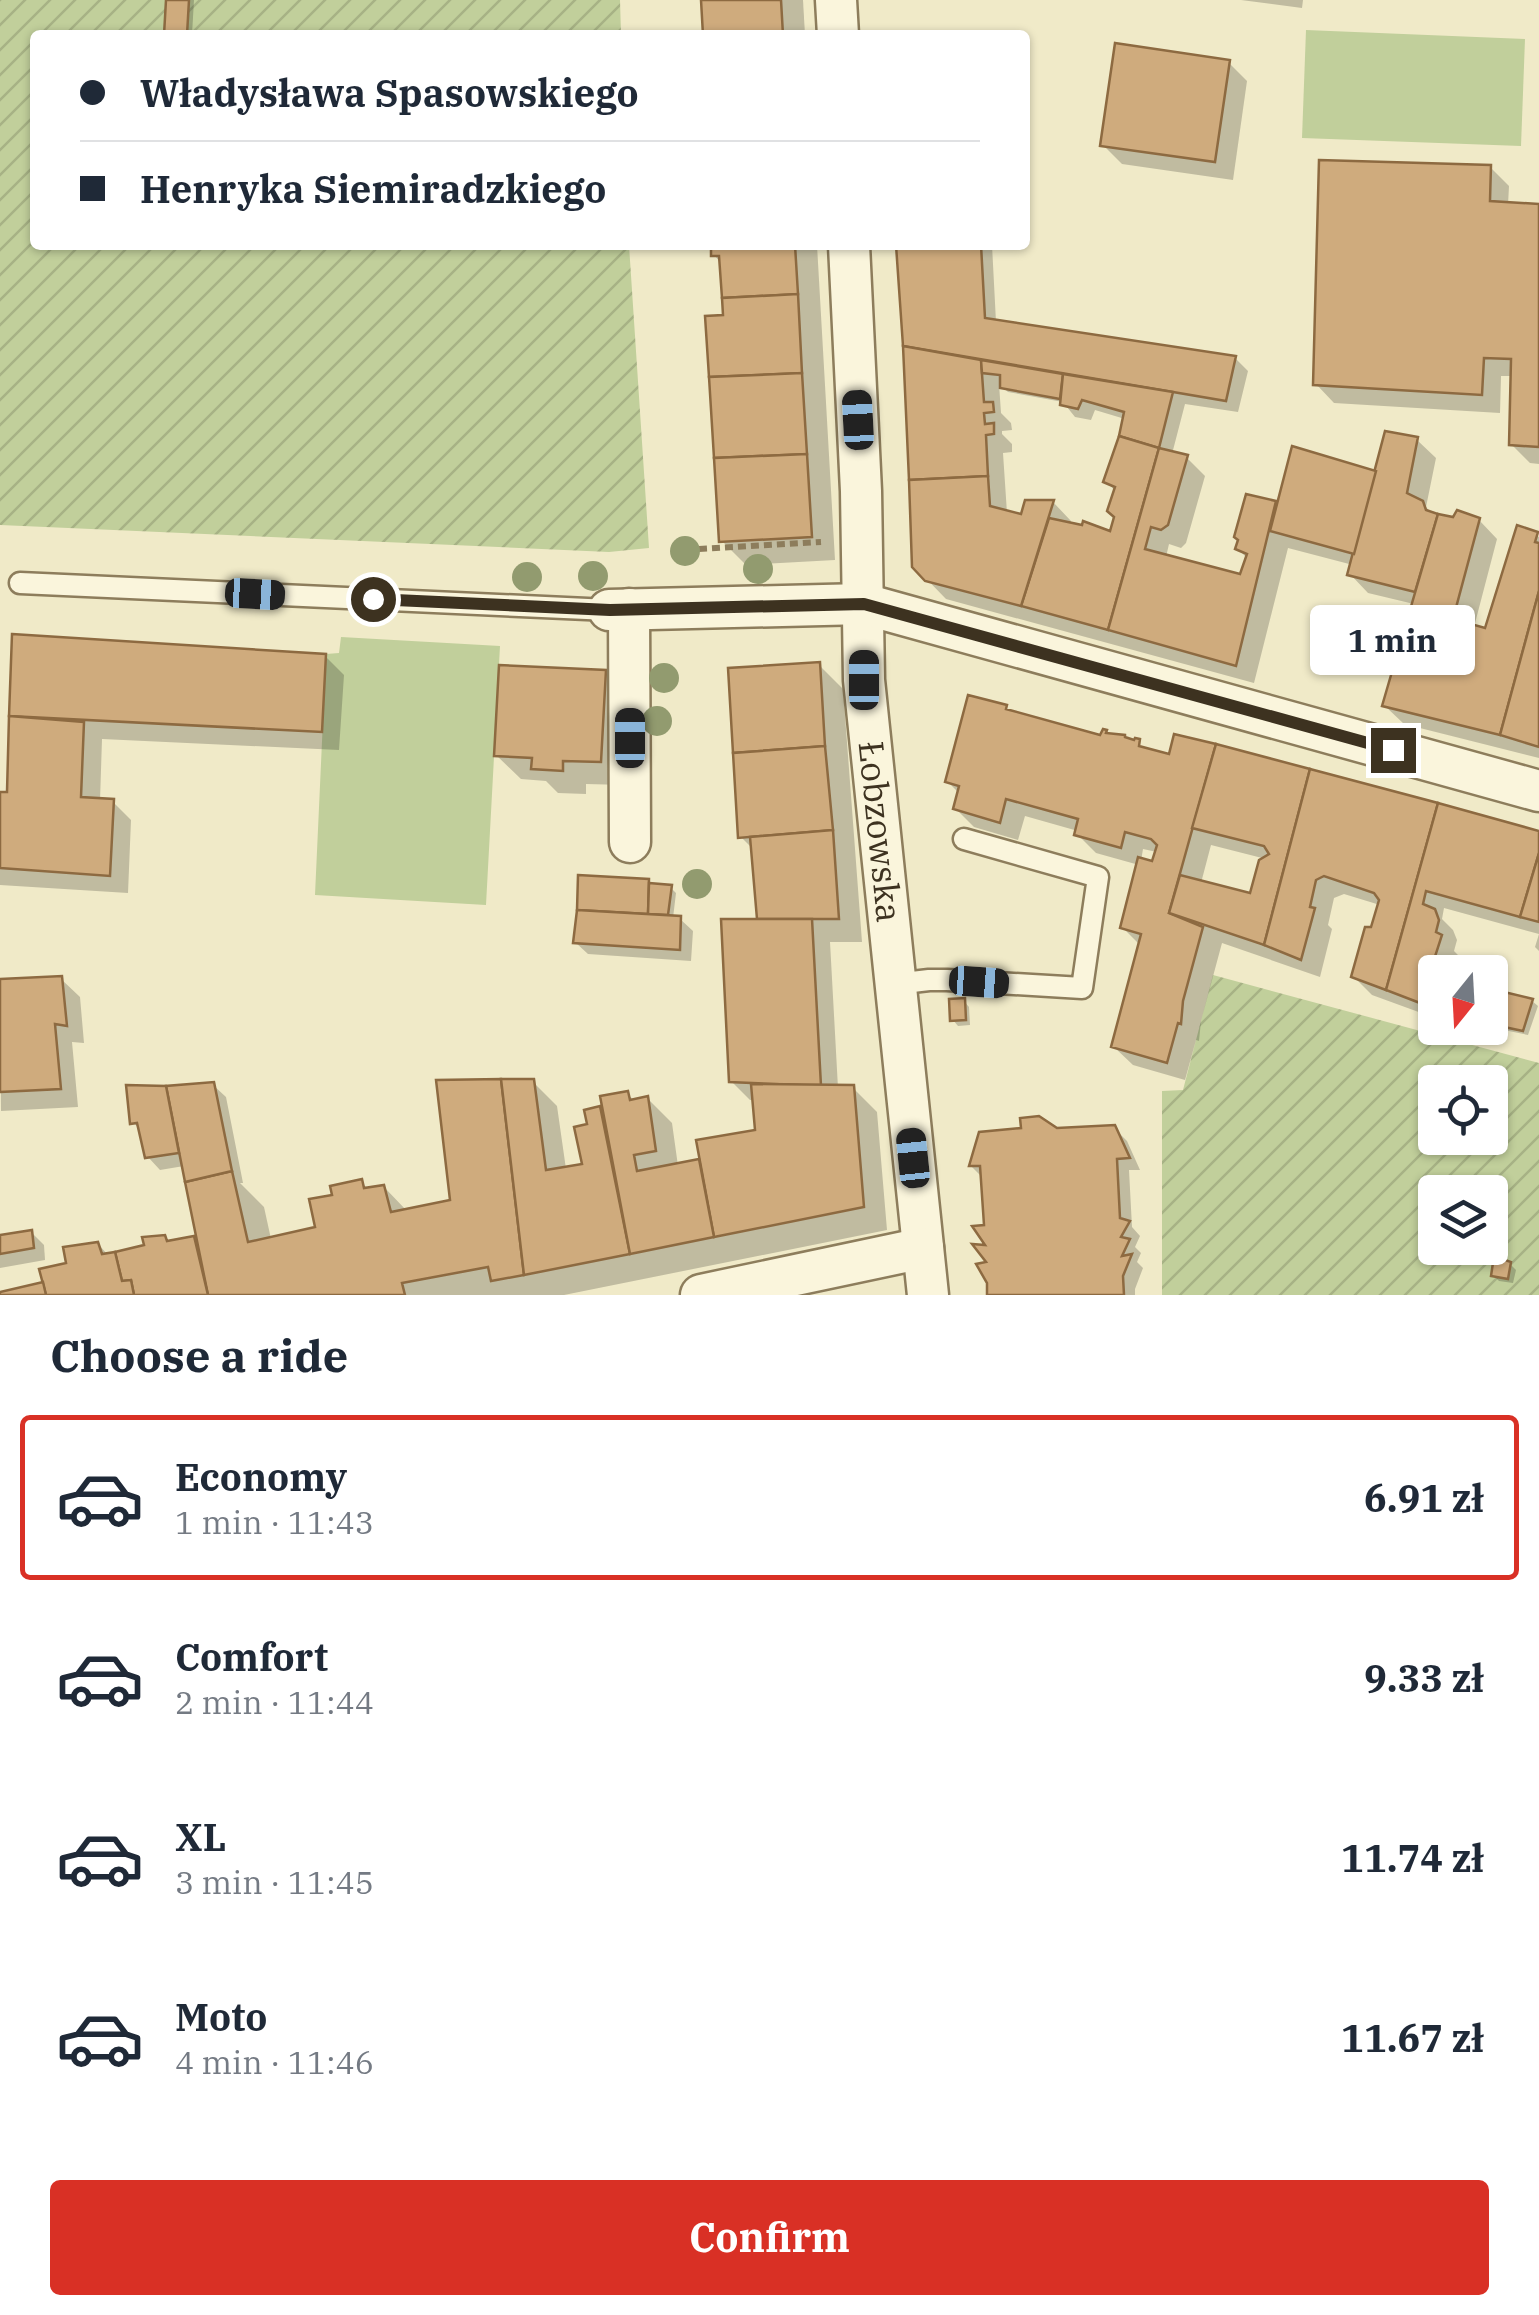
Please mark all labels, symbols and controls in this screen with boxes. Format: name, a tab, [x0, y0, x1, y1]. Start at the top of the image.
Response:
text: Władysława Spasowskiego	[140, 68, 639, 117]
text: Henryka Siemiradzkiego	[140, 164, 606, 213]
car	[841, 389, 875, 451]
car	[224, 577, 286, 611]
route start	[351, 577, 396, 622]
callout: 1 min	[1310, 605, 1476, 675]
text: 1 min	[1348, 619, 1437, 661]
car	[849, 650, 879, 710]
car	[615, 708, 645, 768]
route end	[1371, 728, 1416, 773]
street label: Łobzowska	[849, 739, 913, 925]
north arrow	[1418, 955, 1508, 1045]
map controls	[1418, 955, 1508, 1265]
car	[948, 965, 1010, 999]
button: locate	[1418, 1065, 1508, 1155]
car	[895, 1127, 931, 1189]
button: layers	[1418, 1175, 1508, 1265]
text: Choose a ride	[50, 1326, 348, 1384]
text: Economy	[175, 1452, 347, 1501]
icon: car	[55, 1453, 145, 1543]
text: 6.91 zł	[1364, 1473, 1484, 1522]
text: 1 min · 11:43	[175, 1501, 374, 1543]
text: Comfort	[175, 1632, 328, 1681]
icon: car	[55, 1633, 145, 1723]
text: 9.33 zł	[1364, 1653, 1484, 1702]
text: 2 min · 11:44	[175, 1681, 374, 1723]
text: XL	[175, 1812, 226, 1861]
icon: car	[55, 1813, 145, 1903]
text: 11.74 zł	[1341, 1833, 1484, 1882]
text: 3 min · 11:45	[175, 1861, 374, 1903]
text: Moto	[175, 1992, 267, 2041]
icon: car	[55, 1993, 145, 2083]
text: 11.67 zł	[1341, 2013, 1484, 2062]
text: 4 min · 11:46	[175, 2041, 374, 2083]
button: Confirm	[50, 2180, 1489, 2295]

